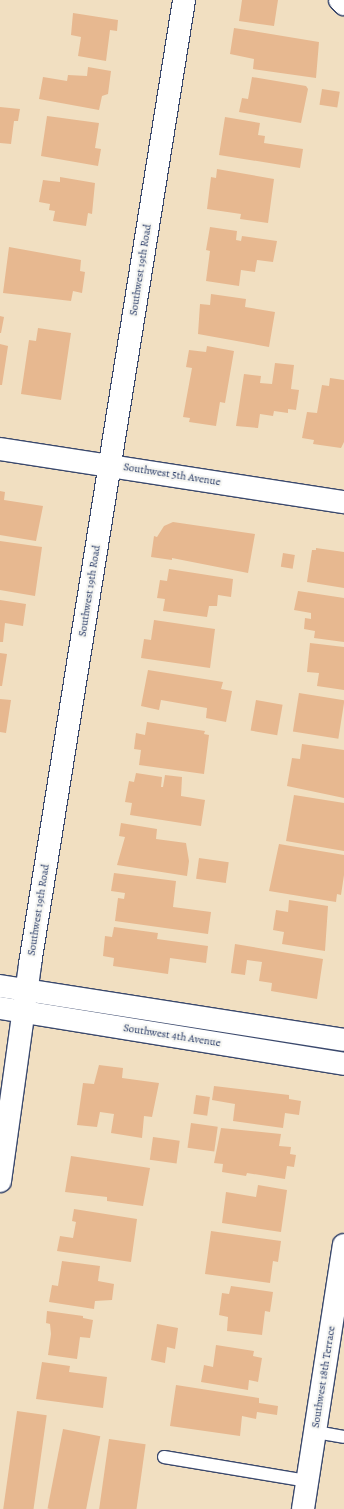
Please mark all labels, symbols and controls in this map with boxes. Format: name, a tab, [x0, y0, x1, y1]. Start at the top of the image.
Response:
street label: Southwest 19th Road	[127, 223, 155, 317]
street label: Southwest 5th Avenue	[122, 461, 222, 489]
street label: Southwest 19th Road	[76, 544, 104, 638]
street label: Southwest 19th Road	[25, 863, 53, 957]
street label: Southwest 4th Avenue	[122, 1022, 222, 1050]
street label: Southwest 18th Terrace	[309, 1325, 339, 1429]

